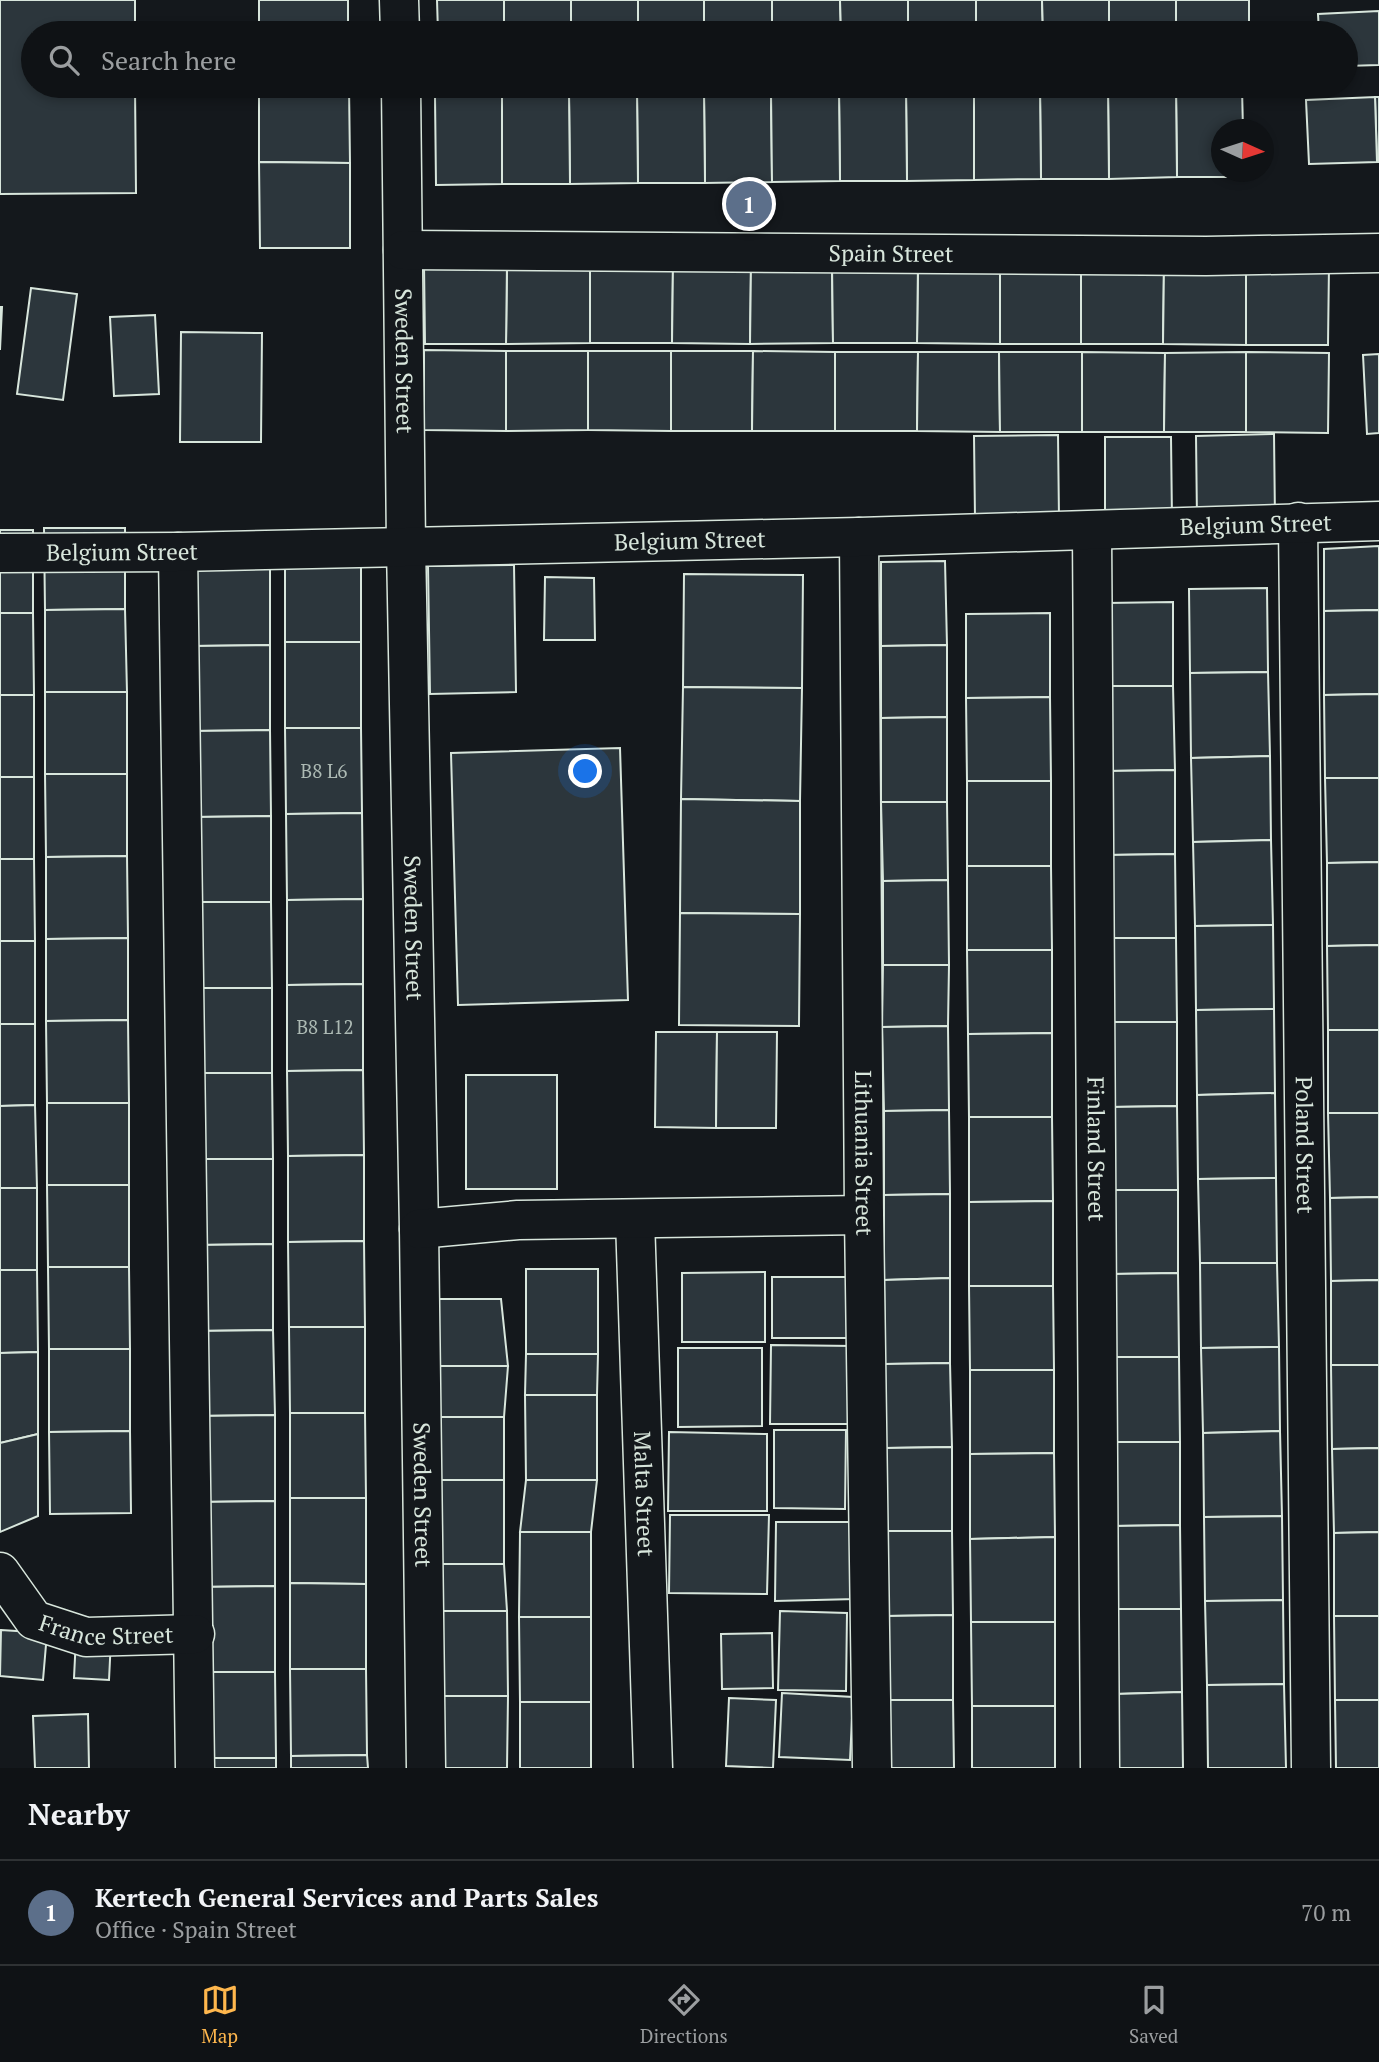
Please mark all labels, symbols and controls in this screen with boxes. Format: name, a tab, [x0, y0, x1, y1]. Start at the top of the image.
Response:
search box	[21, 21, 1358, 98]
icon: search	[45, 41, 83, 79]
text: Search here	[101, 43, 236, 77]
north arrow	[1211, 119, 1274, 182]
pin: 1	[726, 178, 772, 230]
street label: Spain Street	[829, 237, 954, 269]
street label: Sweden Street	[388, 288, 421, 434]
street label: Belgium Street	[1179, 506, 1332, 542]
street label: Belgium Street	[614, 523, 767, 557]
street label: Belgium Street	[46, 536, 199, 568]
your location	[568, 754, 602, 788]
house number: B8 L6	[301, 758, 348, 783]
street label: Sweden Street	[397, 855, 431, 1001]
house number: B8 L12	[296, 1014, 354, 1039]
street label: Lithuania Street	[848, 1070, 880, 1237]
street label: Finland Street	[1081, 1076, 1112, 1222]
street label: Poland Street	[1289, 1076, 1321, 1214]
street label: Sweden Street	[407, 1422, 439, 1568]
street label: Malta Street	[627, 1431, 662, 1558]
street label: France Street	[35, 1607, 174, 1652]
text: Nearby	[28, 1794, 130, 1834]
text: Kertech General Services and Parts Sales	[95, 1880, 598, 1914]
text: 1	[45, 1897, 58, 1928]
text: 70 m	[1301, 1897, 1351, 1928]
text: Office · Spain Street	[95, 1914, 297, 1945]
tab: Map	[201, 1981, 239, 2048]
tab: Directions	[640, 1981, 728, 2048]
tab: Saved	[1129, 1981, 1178, 2048]

